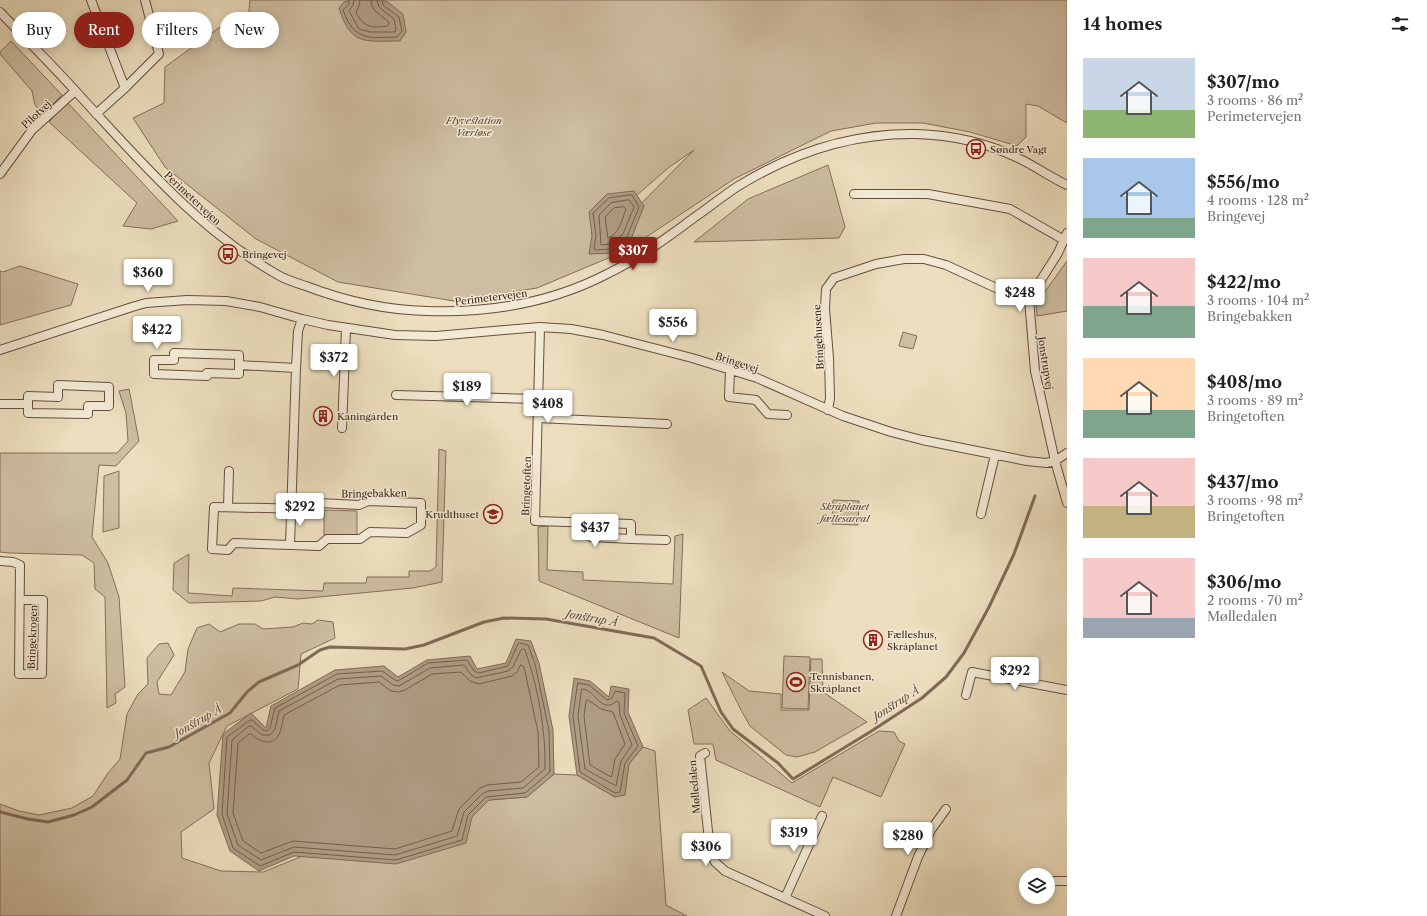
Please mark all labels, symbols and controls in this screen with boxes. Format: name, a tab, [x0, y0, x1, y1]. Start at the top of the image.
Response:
chip: Buy	[12, 12, 66, 48]
chip: Rent	[74, 12, 134, 48]
chip: Filters	[142, 12, 212, 48]
chip: New	[220, 12, 279, 48]
icon: filters	[1389, 13, 1411, 35]
text: 14 homes	[1083, 14, 1162, 34]
text: $307/mo	[1207, 72, 1279, 92]
icon: home	[1115, 74, 1163, 122]
text: 3 rooms · 86 m²	[1207, 92, 1303, 108]
street label: Pilotvej	[19, 97, 54, 131]
text: Perimetervejen	[1207, 108, 1302, 124]
park label: Flyvestation Værløse	[445, 114, 502, 139]
bus stop icon: Søndre Vagt	[965, 138, 987, 160]
place label: Søndre Vagt	[990, 143, 1047, 156]
street label: Perimetervejen	[162, 169, 224, 228]
text: $556/mo	[1207, 172, 1280, 192]
icon: home	[1115, 174, 1163, 222]
text: 4 rooms · 128 m²	[1207, 192, 1309, 208]
text: Bringevej	[1207, 208, 1265, 224]
pin: $307	[609, 237, 657, 271]
text: $307	[618, 242, 648, 258]
bus stop icon: Bringevej	[217, 243, 239, 265]
place label: Bringevej	[242, 248, 287, 261]
pin: $360	[124, 259, 172, 293]
text: $360	[133, 264, 163, 280]
text: $422/mo	[1207, 272, 1281, 292]
icon: home	[1115, 274, 1163, 322]
pin: $248	[996, 279, 1044, 313]
text: $248	[1005, 284, 1035, 300]
street label: Perimetervejen	[454, 287, 529, 308]
text: 3 rooms · 104 m²	[1207, 292, 1309, 308]
street label: Bringehusene	[810, 304, 827, 370]
text: Bringebakken	[1207, 308, 1292, 324]
pin: $556	[649, 309, 697, 343]
text: $556	[658, 314, 688, 330]
pin: $422	[133, 316, 181, 350]
text: $422	[142, 321, 172, 337]
street label: Jonstrupvej	[1035, 334, 1056, 391]
pin: $372	[310, 344, 358, 378]
text: $372	[319, 349, 349, 365]
street label: Bringevej	[714, 349, 760, 376]
text: $408/mo	[1207, 372, 1282, 392]
pin: $189	[443, 373, 491, 407]
icon: home	[1115, 374, 1163, 422]
text: $189	[453, 378, 481, 394]
pin: $408	[524, 390, 572, 424]
text: 3 rooms · 89 m²	[1207, 392, 1303, 408]
text: $408	[532, 395, 564, 411]
building icon: Kaningården	[312, 405, 334, 427]
text: Bringetoften	[1207, 408, 1285, 424]
place label: Kaningården	[337, 410, 399, 423]
street label: Bringetoften	[519, 455, 534, 516]
text: $437/mo	[1207, 472, 1279, 492]
icon: home	[1115, 474, 1163, 522]
street label: Bringebakken	[341, 486, 408, 501]
text: 3 rooms · 98 m²	[1207, 492, 1303, 508]
pin: $292	[276, 493, 324, 527]
text: $292	[285, 498, 315, 514]
park label: Skråplanet fællesareal	[817, 500, 871, 525]
school or university icon: Krudthuset	[482, 503, 504, 525]
place label: Krudthuset	[425, 508, 479, 521]
text: Bringetoften	[1207, 508, 1285, 524]
pin: $437	[571, 514, 619, 548]
text: $437	[580, 519, 610, 535]
text: $306/mo	[1207, 572, 1281, 592]
icon: home	[1115, 574, 1163, 622]
text: 2 rooms · 70 m²	[1207, 592, 1303, 608]
street label: Bringekrogen	[25, 604, 40, 669]
water label: Jonstrup Å	[562, 606, 619, 629]
text: Mølledalen	[1207, 608, 1277, 624]
place label: Fælleshus, Skråplanet	[887, 628, 938, 653]
building icon: Fælleshus, Skråplanet	[862, 629, 884, 651]
pin: $292	[991, 657, 1039, 691]
text: $292	[1000, 662, 1030, 678]
place label: Tennisbanen, Skråplanet	[810, 670, 874, 695]
sports icon: Tennisbanen, Skråplanet	[785, 671, 807, 693]
water label: Jonstrup Å	[867, 683, 922, 725]
water label: Jonstrup Å	[169, 702, 224, 742]
street label: Mølledalen	[686, 759, 703, 814]
pin: $319	[770, 819, 818, 853]
pin: $280	[884, 822, 932, 856]
text: $319	[780, 824, 808, 840]
text: $280	[892, 827, 924, 843]
pin: $306	[682, 833, 730, 867]
text: $306	[691, 838, 721, 854]
map controls	[1019, 868, 1055, 904]
button: layers	[1019, 868, 1055, 904]

